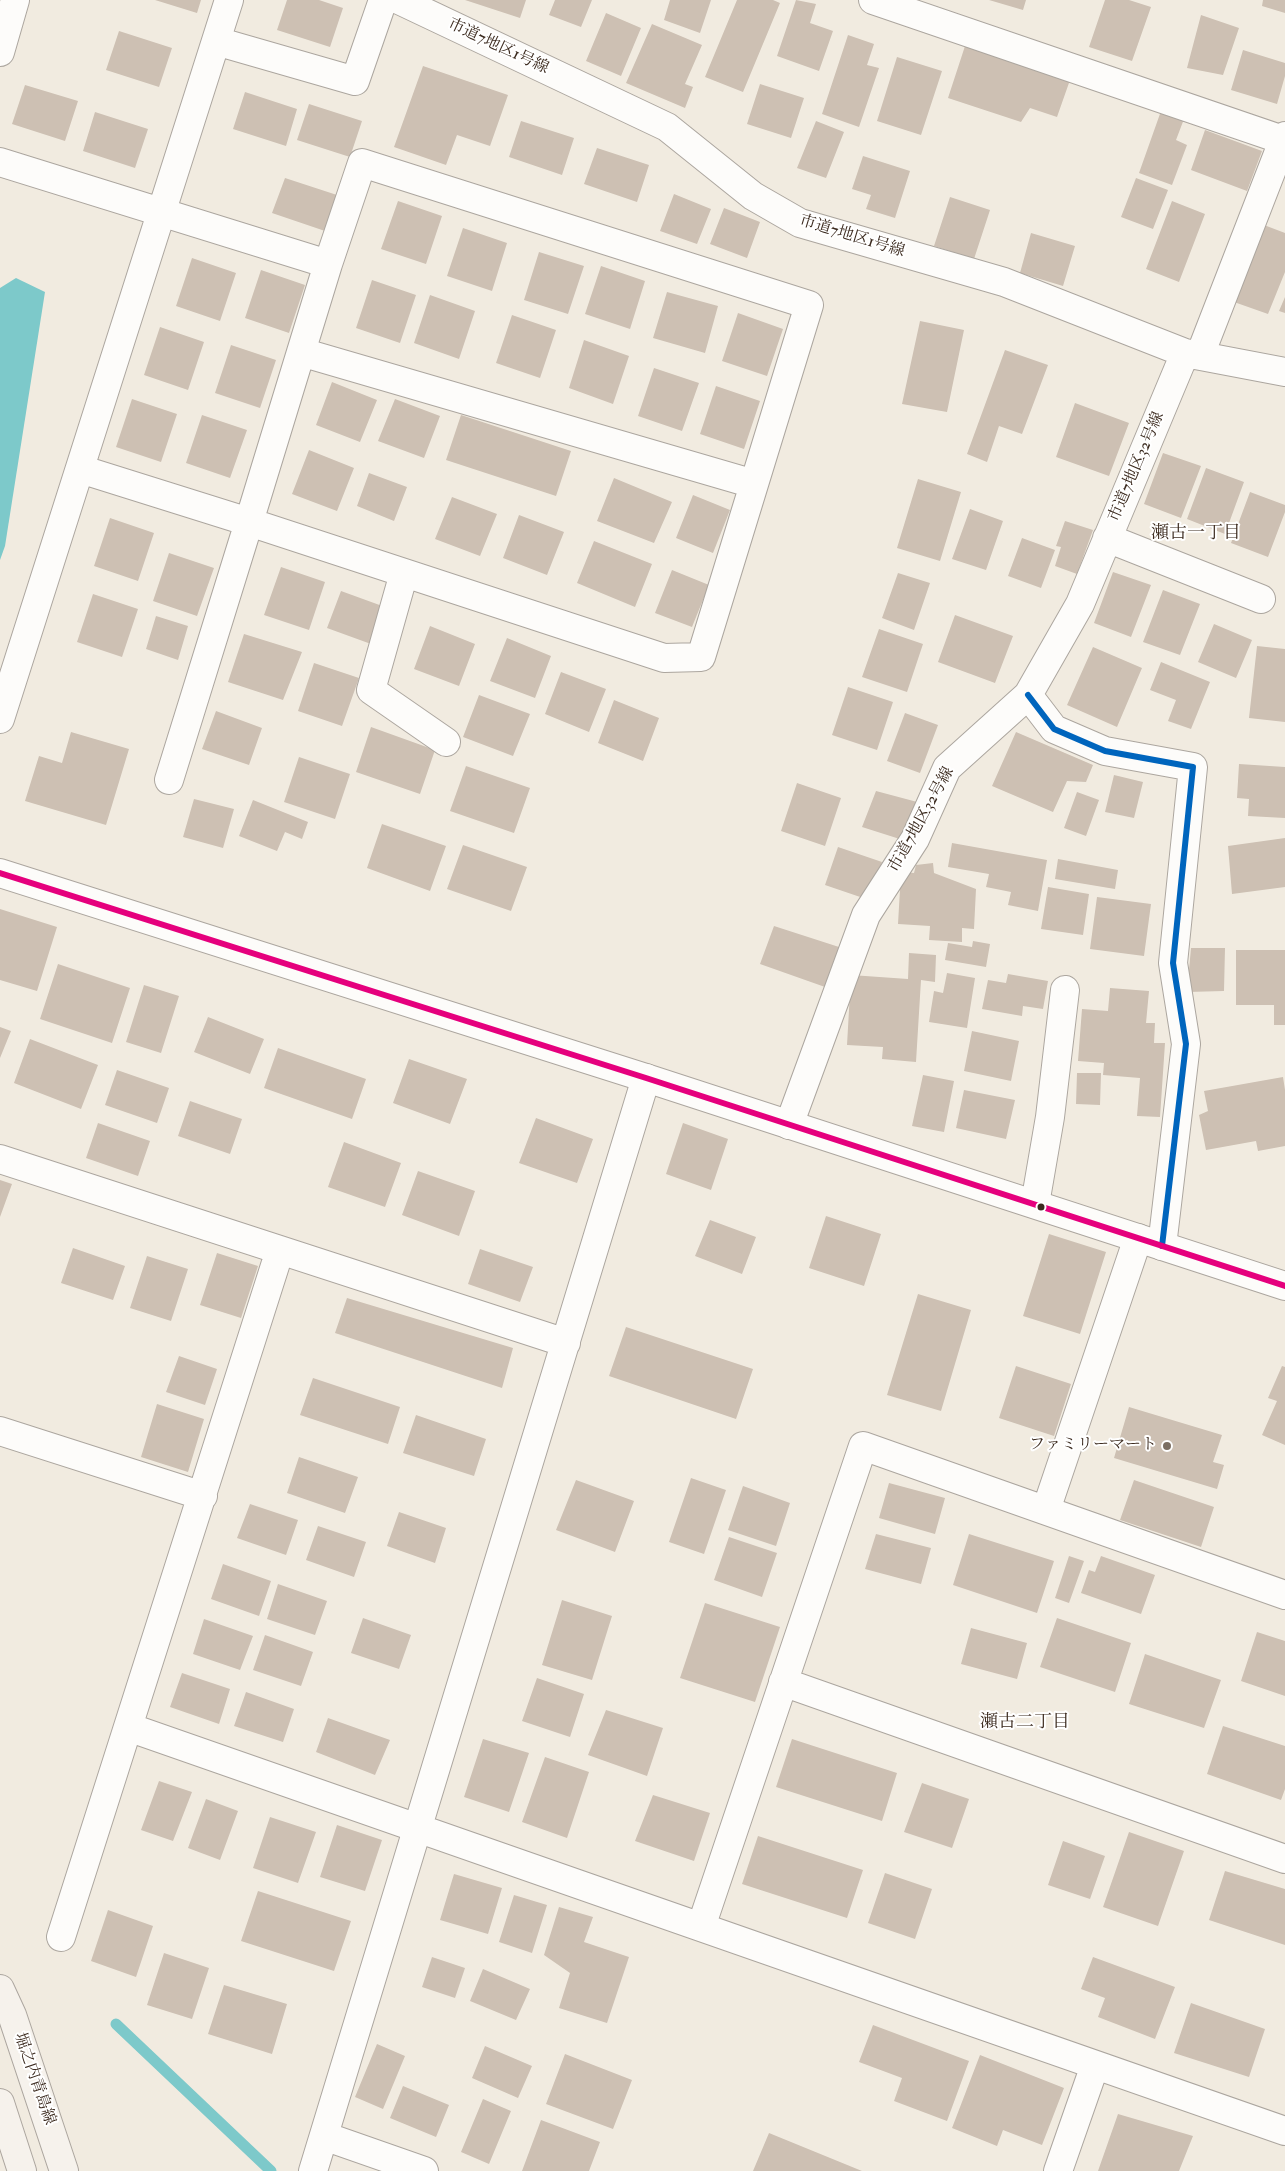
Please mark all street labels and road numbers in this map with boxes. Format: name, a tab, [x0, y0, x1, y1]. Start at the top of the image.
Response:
street label: 市道7地区1号線	[445, 15, 551, 79]
street label: 市道7地区1号線	[797, 212, 907, 262]
street label: 市道7地区32号線	[1105, 409, 1169, 525]
street label: 市道7地区32号線	[885, 764, 959, 876]
street label: 堀之内青島線	[9, 2030, 59, 2128]

